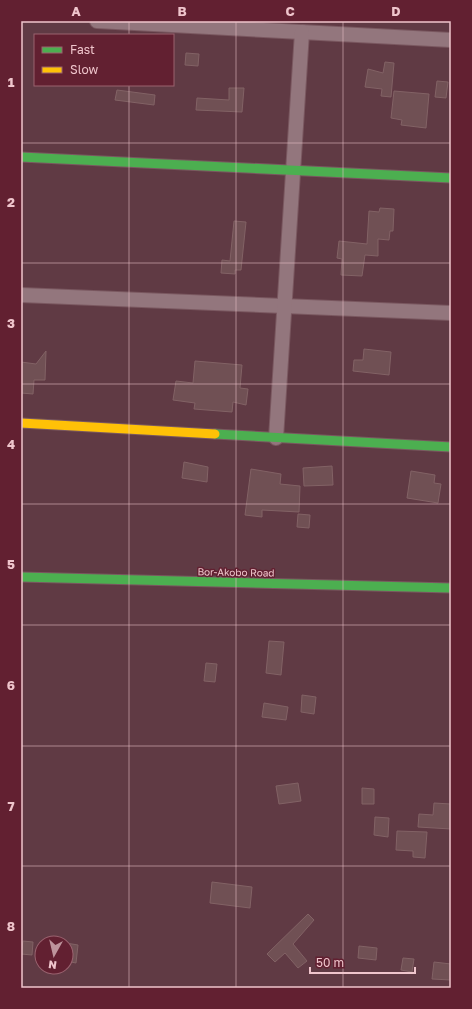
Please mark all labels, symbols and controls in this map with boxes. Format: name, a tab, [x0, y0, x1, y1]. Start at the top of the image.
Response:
text: A	[71, 3, 81, 19]
text: B	[177, 3, 187, 19]
text: C	[285, 3, 295, 19]
text: D	[391, 3, 401, 19]
legend	[34, 34, 174, 86]
text: Fast	[70, 42, 95, 57]
text: Slow	[70, 62, 98, 77]
text: 1	[8, 74, 15, 90]
text: 2	[7, 194, 15, 210]
text: 3	[7, 315, 15, 331]
text: 4	[7, 436, 15, 452]
text: 5	[7, 556, 15, 572]
street label: Bor-Akobo Road	[197, 565, 275, 579]
text: 6	[7, 677, 15, 693]
text: 7	[7, 798, 15, 814]
text: 8	[7, 918, 15, 934]
north arrow	[34, 935, 74, 975]
scale bar	[310, 949, 415, 975]
text: 50 m	[316, 955, 344, 970]
text: N	[47, 958, 58, 972]

